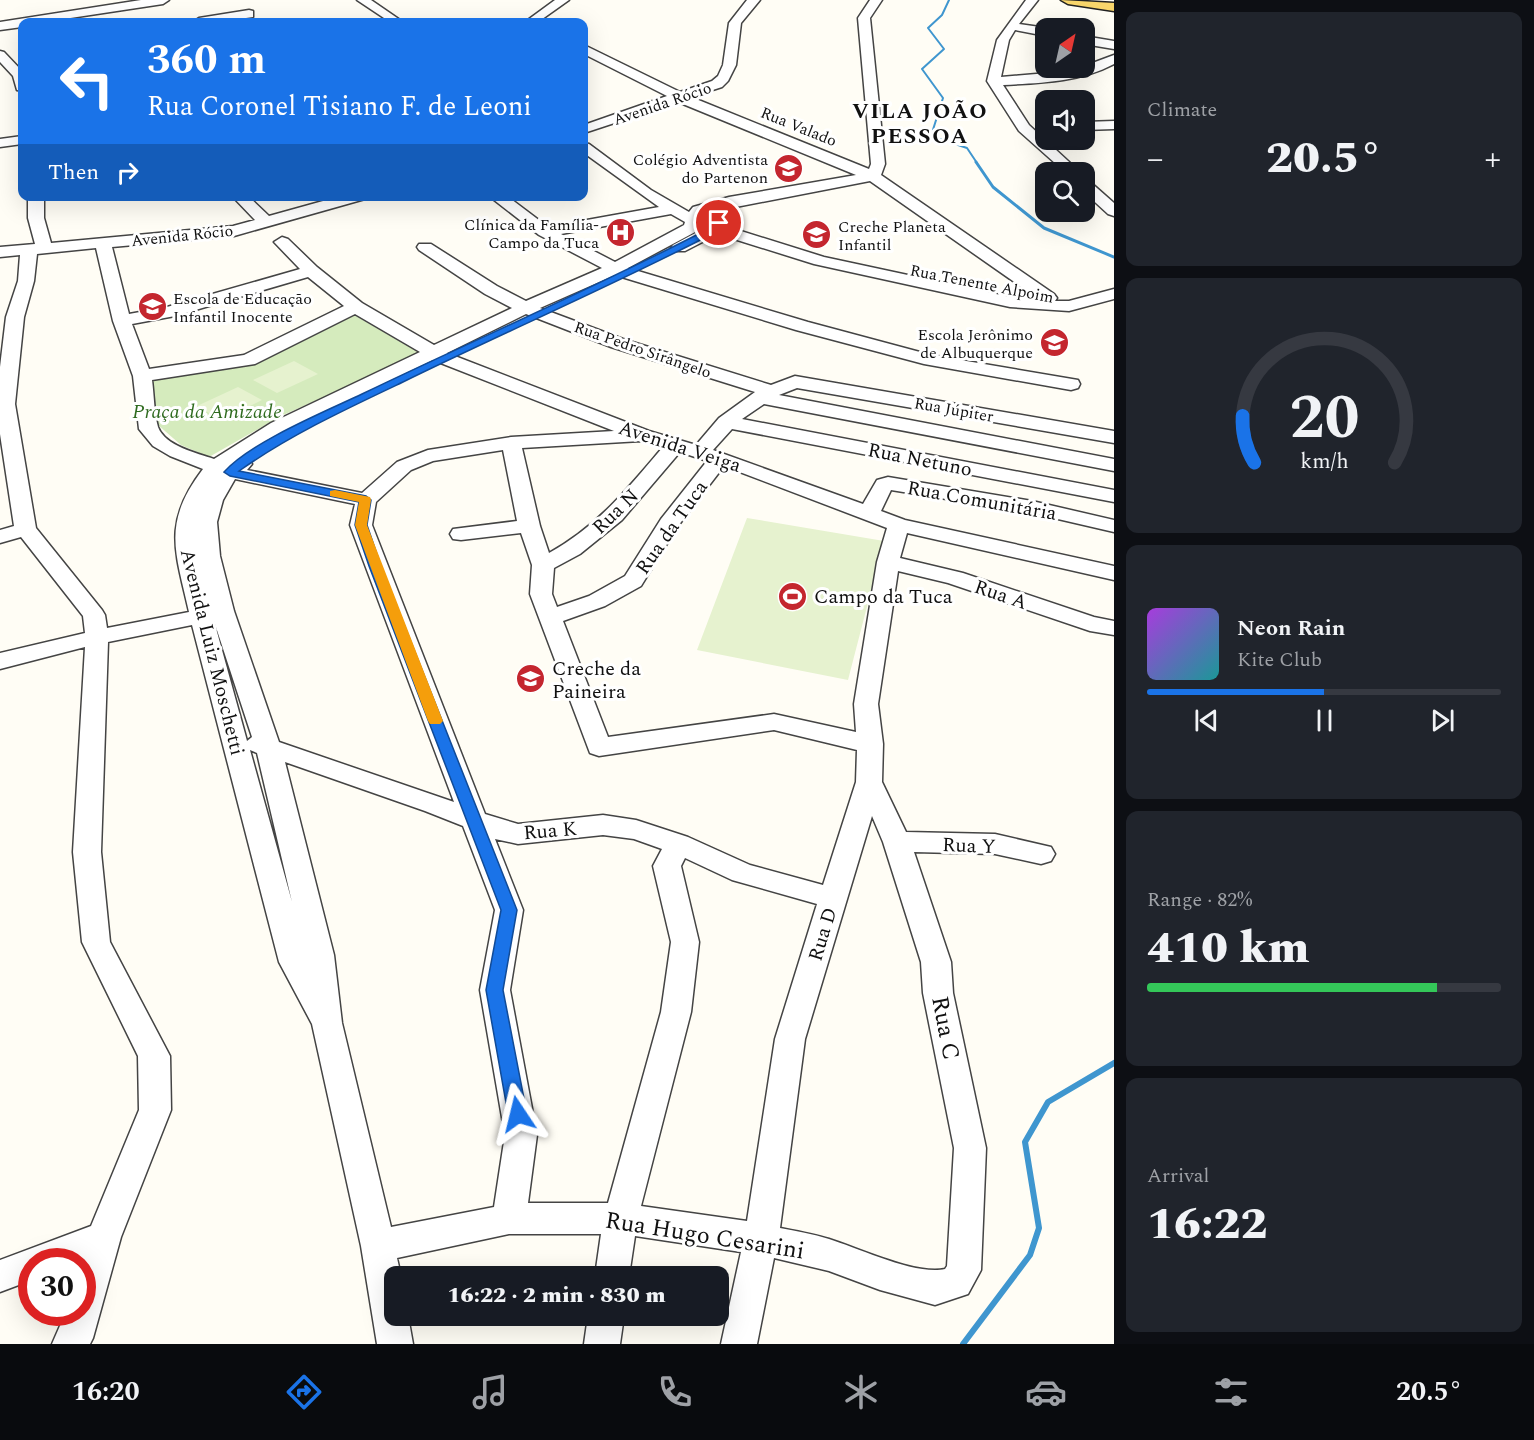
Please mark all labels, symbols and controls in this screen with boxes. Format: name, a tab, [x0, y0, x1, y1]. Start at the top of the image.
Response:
north arrow	[1035, 18, 1095, 78]
map controls	[1035, 18, 1095, 222]
text: 360 m	[147, 29, 266, 92]
icon: left	[48, 42, 126, 120]
street label: Avenida Rócio	[610, 76, 715, 132]
text: Rua Coronel Tisiano F. de Leoni	[147, 86, 532, 128]
button: sound	[1035, 90, 1095, 150]
district label: VILA JOÃO PESSOA	[852, 95, 988, 153]
text: Climate	[1147, 95, 1217, 125]
street label: Rua Valado	[757, 101, 840, 153]
text: 20.5°	[1266, 124, 1382, 193]
text: −	[1147, 134, 1164, 184]
text: +	[1484, 134, 1501, 184]
place label: Colégio Adventista do Partenon	[633, 148, 768, 190]
school or university icon: Colégio Adventista do Partenon	[773, 152, 805, 184]
text: Then	[48, 156, 99, 189]
icon: right	[111, 156, 144, 189]
button: search	[1035, 162, 1095, 222]
pin	[693, 197, 744, 248]
icon: arrive	[702, 206, 735, 239]
place label: Clínica da Família- Campo da Tuca	[464, 213, 599, 255]
place label: Creche Planeta Infantil	[838, 215, 946, 257]
hospital icon: Clínica da Família- Campo da Tuca	[604, 217, 636, 249]
street label: Avenida Rócio	[130, 219, 234, 253]
school or university icon: Creche Planeta Infantil	[801, 219, 833, 251]
street label: Rua Tenente Alpoim	[908, 258, 1056, 310]
place label: Escola de Educação Infantil Inocente	[173, 287, 312, 329]
school or university icon: Escola de Educação Infantil Inocente	[136, 291, 168, 323]
street label: Rua Pedro Sirângelo	[571, 315, 715, 385]
place label: Escola Jerônimo de Albuquerque	[918, 323, 1033, 365]
school or university icon: Escola Jerônimo de Albuquerque	[1038, 327, 1070, 359]
text: 20	[1289, 371, 1359, 466]
street label: Rua Júpiter	[912, 391, 995, 429]
park label: Praça da Amizade	[132, 397, 282, 427]
street label: Avenida Veiga	[614, 413, 745, 481]
street label: Rua Netuno	[865, 435, 975, 485]
text: km/h	[1300, 445, 1348, 478]
street label: Rua Comunitária	[905, 473, 1059, 529]
street label: Rua da Tuca	[628, 474, 716, 581]
street label: Rua N	[585, 482, 646, 542]
street label: Avenida Luiz Moschetti	[172, 546, 252, 759]
street label: Rua A	[970, 572, 1031, 618]
sports icon: Campo da Tuca	[777, 580, 809, 612]
place label: Campo da Tuca	[814, 582, 953, 612]
text: Neon Rain	[1237, 612, 1345, 645]
text: Kite Club	[1237, 645, 1322, 675]
place label: Creche da Paineira	[552, 654, 641, 707]
school or university icon: Creche da Paineira	[515, 663, 547, 695]
icon: previous	[1190, 704, 1223, 737]
icon: pause	[1308, 704, 1341, 737]
icon: next	[1426, 704, 1459, 737]
street label: Rua K	[522, 814, 579, 848]
street label: Rua Y	[942, 830, 996, 862]
text: Range · 82%	[1147, 885, 1252, 915]
street label: Rua D	[801, 904, 845, 965]
text: 410 km	[1147, 914, 1309, 983]
street label: Rua C	[921, 993, 969, 1063]
position arrow	[486, 1082, 550, 1146]
text: Arrival	[1147, 1161, 1209, 1191]
text: 16:22	[1147, 1190, 1268, 1259]
street label: Rua Hugo Cesarini	[603, 1202, 807, 1270]
speed limit sign: 30	[18, 1248, 96, 1326]
text: 16:22 · 2 min · 830 m	[447, 1279, 666, 1312]
text: 16:20	[72, 1371, 140, 1413]
icon: directions	[283, 1371, 325, 1413]
icon: music	[469, 1371, 511, 1413]
icon: phone	[654, 1371, 696, 1413]
icon: climate	[840, 1371, 882, 1413]
icon: car	[1025, 1371, 1067, 1413]
icon: filters	[1210, 1371, 1252, 1413]
text: 20.5°	[1396, 1371, 1462, 1413]

